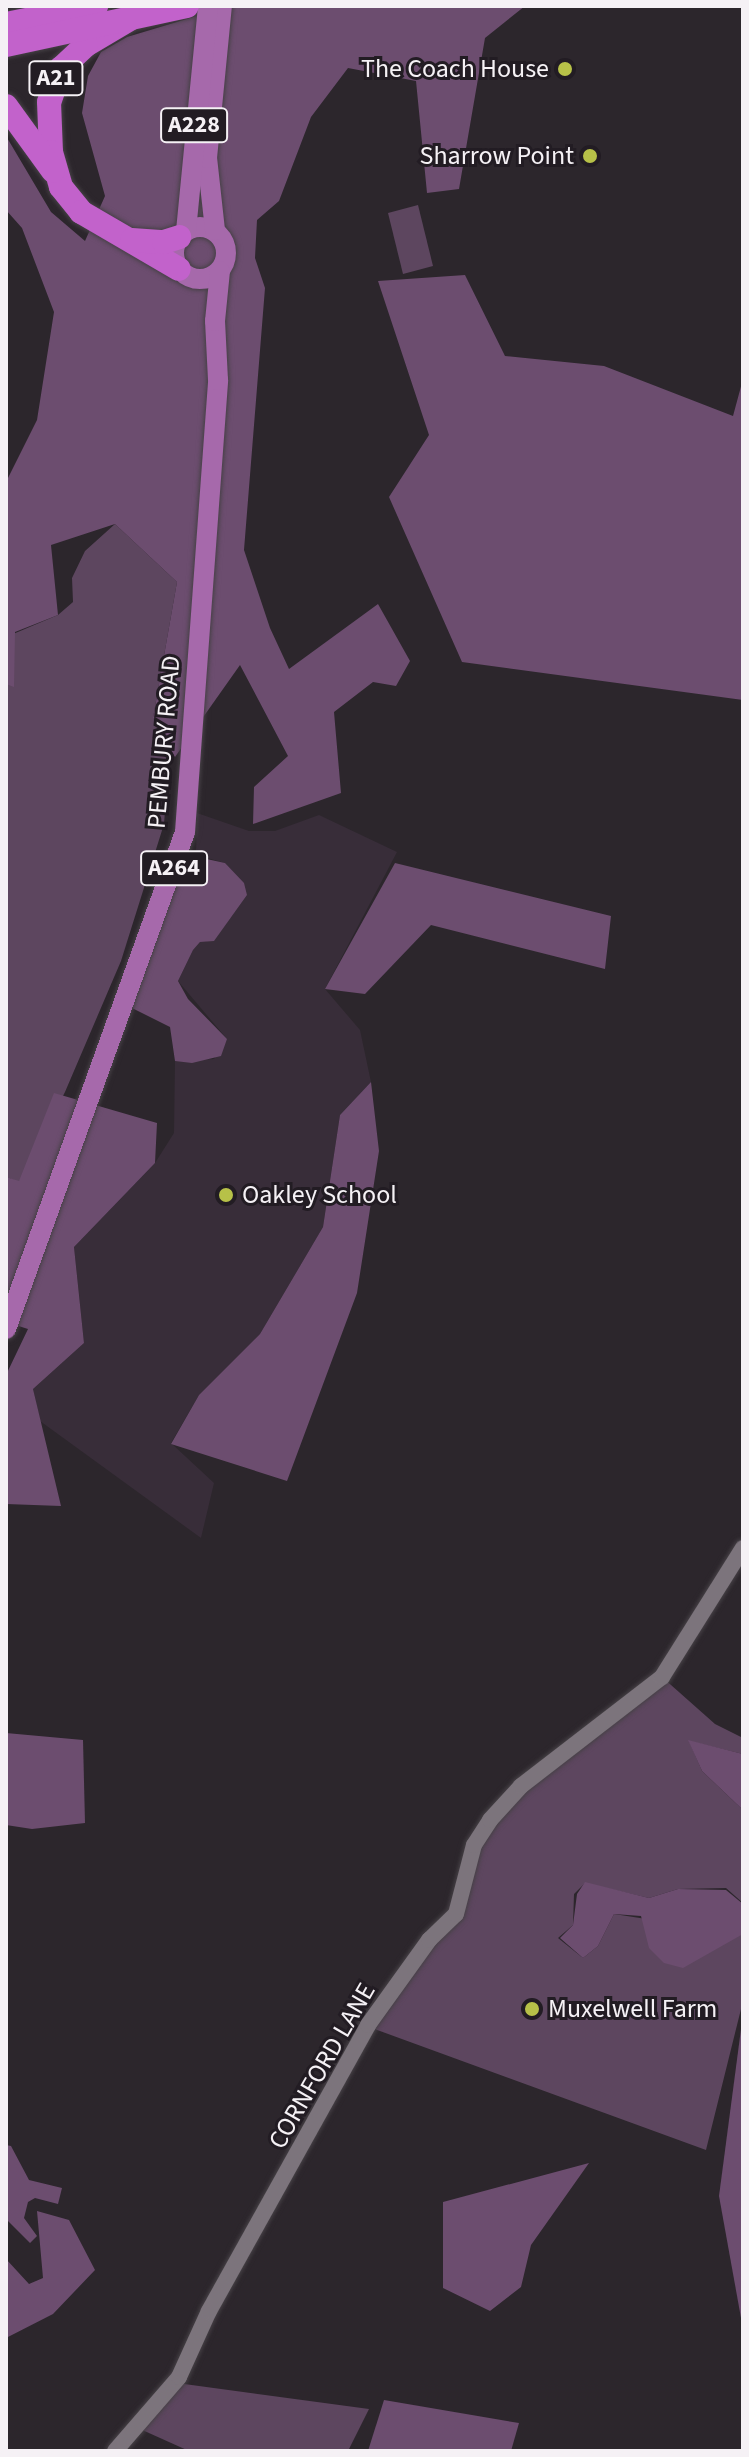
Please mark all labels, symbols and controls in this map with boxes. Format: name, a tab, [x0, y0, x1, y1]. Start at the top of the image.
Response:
place label: The Coach House	[361, 53, 549, 85]
road number: A21	[28, 58, 84, 98]
marker: The Coach House	[556, 60, 574, 78]
road number: A228	[160, 105, 228, 145]
place label: Sharrow Point	[420, 140, 574, 172]
marker: Sharrow Point	[581, 147, 599, 165]
street label: PEMBURY ROAD	[141, 654, 187, 830]
road number: A264	[140, 848, 208, 888]
place label: Oakley School	[242, 1179, 397, 1211]
marker: Oakley School	[217, 1186, 235, 1204]
street label: CORNFORD LANE	[262, 1978, 382, 2154]
place label: Muxelwell Farm	[548, 1993, 717, 2025]
marker: Muxelwell Farm	[523, 2000, 541, 2018]

